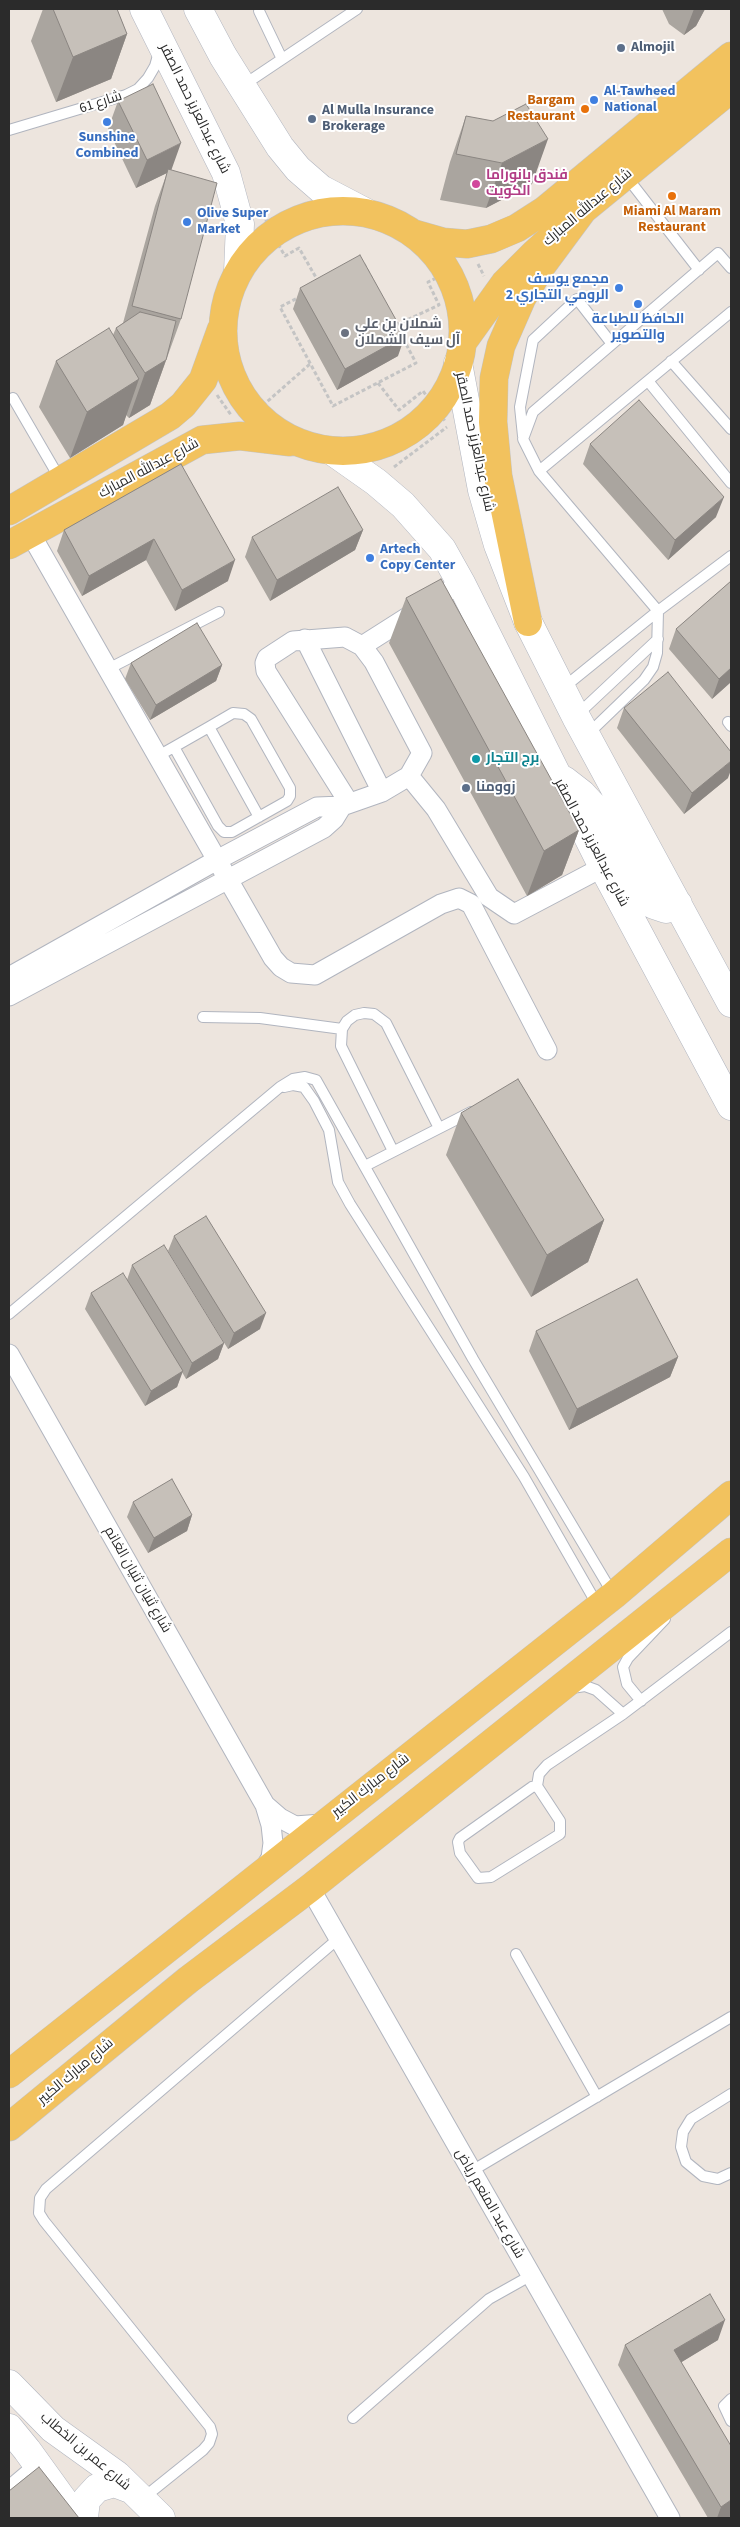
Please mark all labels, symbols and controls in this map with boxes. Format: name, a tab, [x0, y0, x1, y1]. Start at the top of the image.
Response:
place label: Almojil	[631, 40, 675, 56]
street label: شارع عبدالعزيز حمد الصقر	[155, 41, 233, 177]
marker: Almojil	[615, 42, 627, 54]
place label: Al-Tawheed National	[604, 84, 676, 116]
street label: شارع 61	[78, 88, 124, 118]
place label: Bargam Restaurant	[507, 93, 575, 125]
marker: Al-Tawheed National	[588, 94, 600, 106]
place label: Al Mulla Insurance Brokerage	[322, 103, 434, 136]
marker: Bargam Restaurant	[579, 103, 591, 115]
marker: Al Mulla Insurance Brokerage	[306, 113, 318, 125]
marker: Sunshine Combined	[101, 116, 113, 128]
place label: Sunshine Combined	[75, 130, 139, 162]
street label: شارع عبدالله المبارك	[540, 166, 636, 250]
place label: فندق بانوراما الكويت	[486, 168, 568, 200]
marker: فندق بانوراما الكويت	[470, 178, 482, 190]
marker: Miami Al Maram Restaurant	[666, 190, 678, 202]
place label: Miami Al Maram Restaurant	[623, 204, 721, 236]
place label: Olive Super Market	[197, 206, 268, 238]
marker: Olive Super Market	[181, 216, 193, 228]
place label: مجمع يوسف الرومي التجاري 2	[506, 272, 609, 304]
marker: مجمع يوسف الرومي التجاري 2	[613, 282, 625, 294]
marker: الحافظ للطباعة والتصوير	[632, 298, 644, 310]
place label: الحافظ للطباعة والتصوير	[592, 312, 684, 344]
place label: شملان بن علي آل سيف الشملان	[355, 317, 460, 350]
marker: شملان بن علي آل سيف الشملان	[339, 327, 351, 339]
street label: شارع عبدالعزيز حمد الصقر	[451, 371, 497, 513]
street label: شارع عبدالله المبارك	[96, 436, 202, 502]
place label: Artech Copy Center	[380, 542, 455, 574]
marker: Artech Copy Center	[364, 552, 376, 564]
place label: برج التجار	[486, 751, 539, 767]
marker: برج التجار	[470, 753, 482, 765]
street label: شارع عبدالعزيز حمد الصقر	[550, 776, 632, 910]
place label: زوومنا	[476, 780, 516, 796]
marker: زوومنا	[460, 782, 472, 794]
street label: شارع ثنيان ثنيان الغانم	[100, 1524, 174, 1636]
street label: شارع مبارك الكبير	[329, 1750, 413, 1822]
street label: شارع مبارك الكبير	[35, 2035, 117, 2109]
street label: شارع عبد المنعم رياض	[451, 2146, 527, 2262]
street label: شارع عمر بن الخطاب	[36, 2409, 134, 2495]

